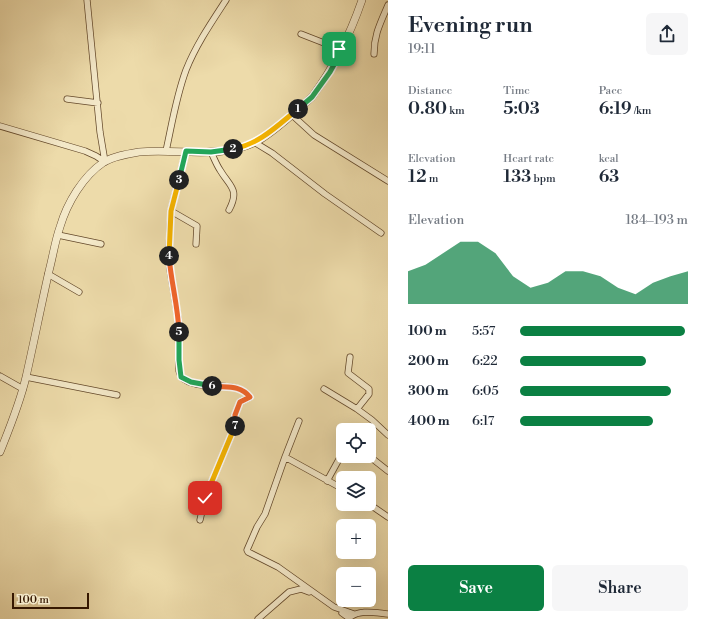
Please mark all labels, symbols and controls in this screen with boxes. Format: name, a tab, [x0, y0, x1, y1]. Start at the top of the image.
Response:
text: Evening run	[408, 12, 533, 39]
button: share	[646, 13, 688, 55]
pin	[322, 32, 356, 66]
icon: arrive	[328, 38, 350, 60]
text: 19:11	[408, 41, 436, 57]
text: Distance	[408, 84, 452, 98]
text: Time	[503, 84, 530, 98]
text: Pace	[599, 84, 622, 98]
text: 0.80	[408, 98, 447, 120]
text: 5:03	[503, 98, 540, 120]
text: 6:19	[599, 98, 632, 120]
pin: 1	[288, 99, 308, 119]
text: 1	[295, 102, 301, 116]
text: km	[447, 104, 465, 118]
text: /km	[632, 104, 651, 118]
pin: 2	[223, 139, 243, 159]
text: 2	[230, 142, 236, 156]
text: Elevation	[408, 152, 456, 166]
text: Heart rate	[503, 152, 554, 166]
text: kcal	[599, 152, 619, 166]
text: 12	[408, 166, 427, 188]
text: 133	[503, 166, 531, 188]
text: 63	[599, 166, 619, 188]
pin: 3	[169, 170, 189, 190]
text: m	[427, 172, 438, 186]
text: bpm	[531, 172, 556, 186]
text: 3	[176, 173, 182, 187]
text: Elevation	[408, 212, 464, 228]
text: 184–193 m	[625, 212, 688, 228]
pin: 4	[159, 246, 179, 266]
text: 4	[165, 249, 173, 263]
pin: 5	[169, 322, 189, 342]
text: 100 m	[408, 323, 447, 339]
text: 5:57	[472, 323, 495, 339]
text: 5	[176, 325, 182, 339]
text: 200 m	[408, 353, 449, 369]
text: 6:22	[472, 353, 498, 369]
pin: 6	[202, 376, 222, 396]
text: 6	[209, 379, 215, 393]
text: 300 m	[408, 383, 449, 399]
text: 6:05	[472, 383, 499, 399]
text: 400 m	[408, 413, 450, 429]
text: 6:17	[472, 413, 494, 429]
pin: 7	[225, 416, 245, 436]
text: 7	[232, 419, 238, 433]
map controls	[336, 423, 376, 607]
button: locate	[336, 423, 376, 463]
button: layers	[336, 471, 376, 511]
pin	[188, 481, 222, 515]
icon: check	[194, 487, 216, 509]
button: +	[336, 519, 376, 559]
button: Save	[408, 565, 544, 611]
button: Share	[552, 565, 688, 611]
button: −	[336, 567, 376, 607]
scale bar	[12, 591, 89, 610]
text: 100 m	[18, 593, 49, 607]

